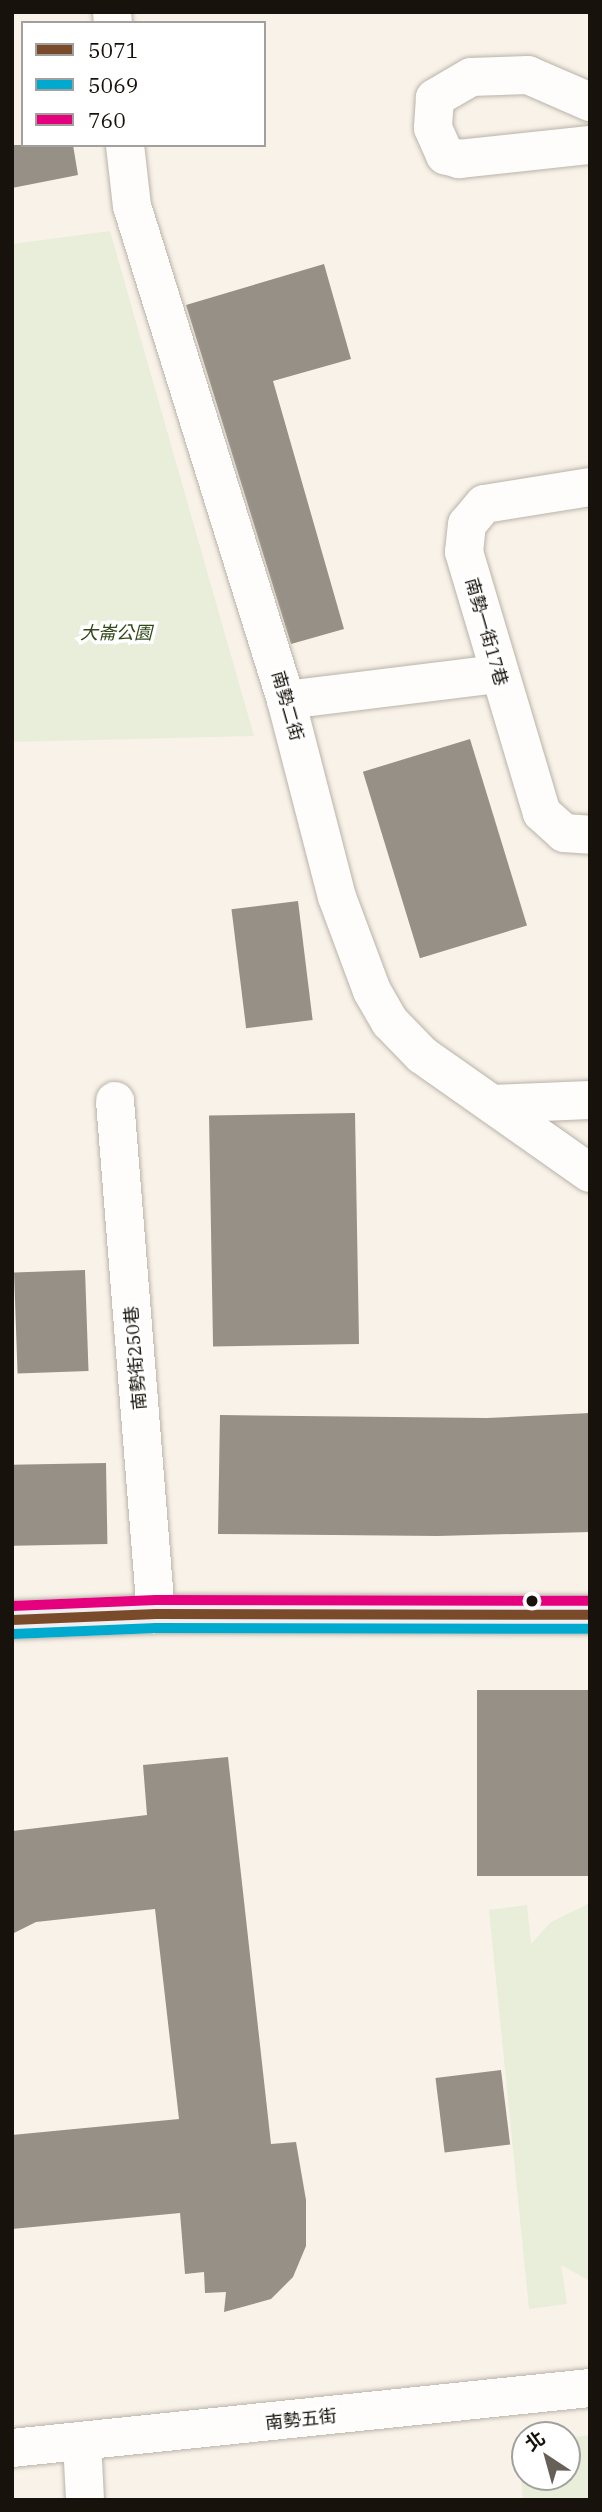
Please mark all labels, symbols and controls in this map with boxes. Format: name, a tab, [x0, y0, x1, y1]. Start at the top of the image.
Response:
legend	[21, 21, 266, 147]
text: 5071	[88, 36, 138, 64]
text: 5069	[88, 71, 138, 99]
text: 760	[88, 106, 126, 134]
street label: 南勢一街17巷	[460, 575, 512, 689]
park label: 大崙公園	[80, 622, 152, 644]
street label: 南勢二街	[267, 668, 307, 744]
street label: 南勢街250巷	[121, 1305, 151, 1411]
unlabelled marker	[525, 1594, 539, 1608]
street label: 南勢五街	[264, 2405, 338, 2435]
north arrow	[511, 2421, 581, 2491]
text: 北	[520, 2425, 550, 2456]

